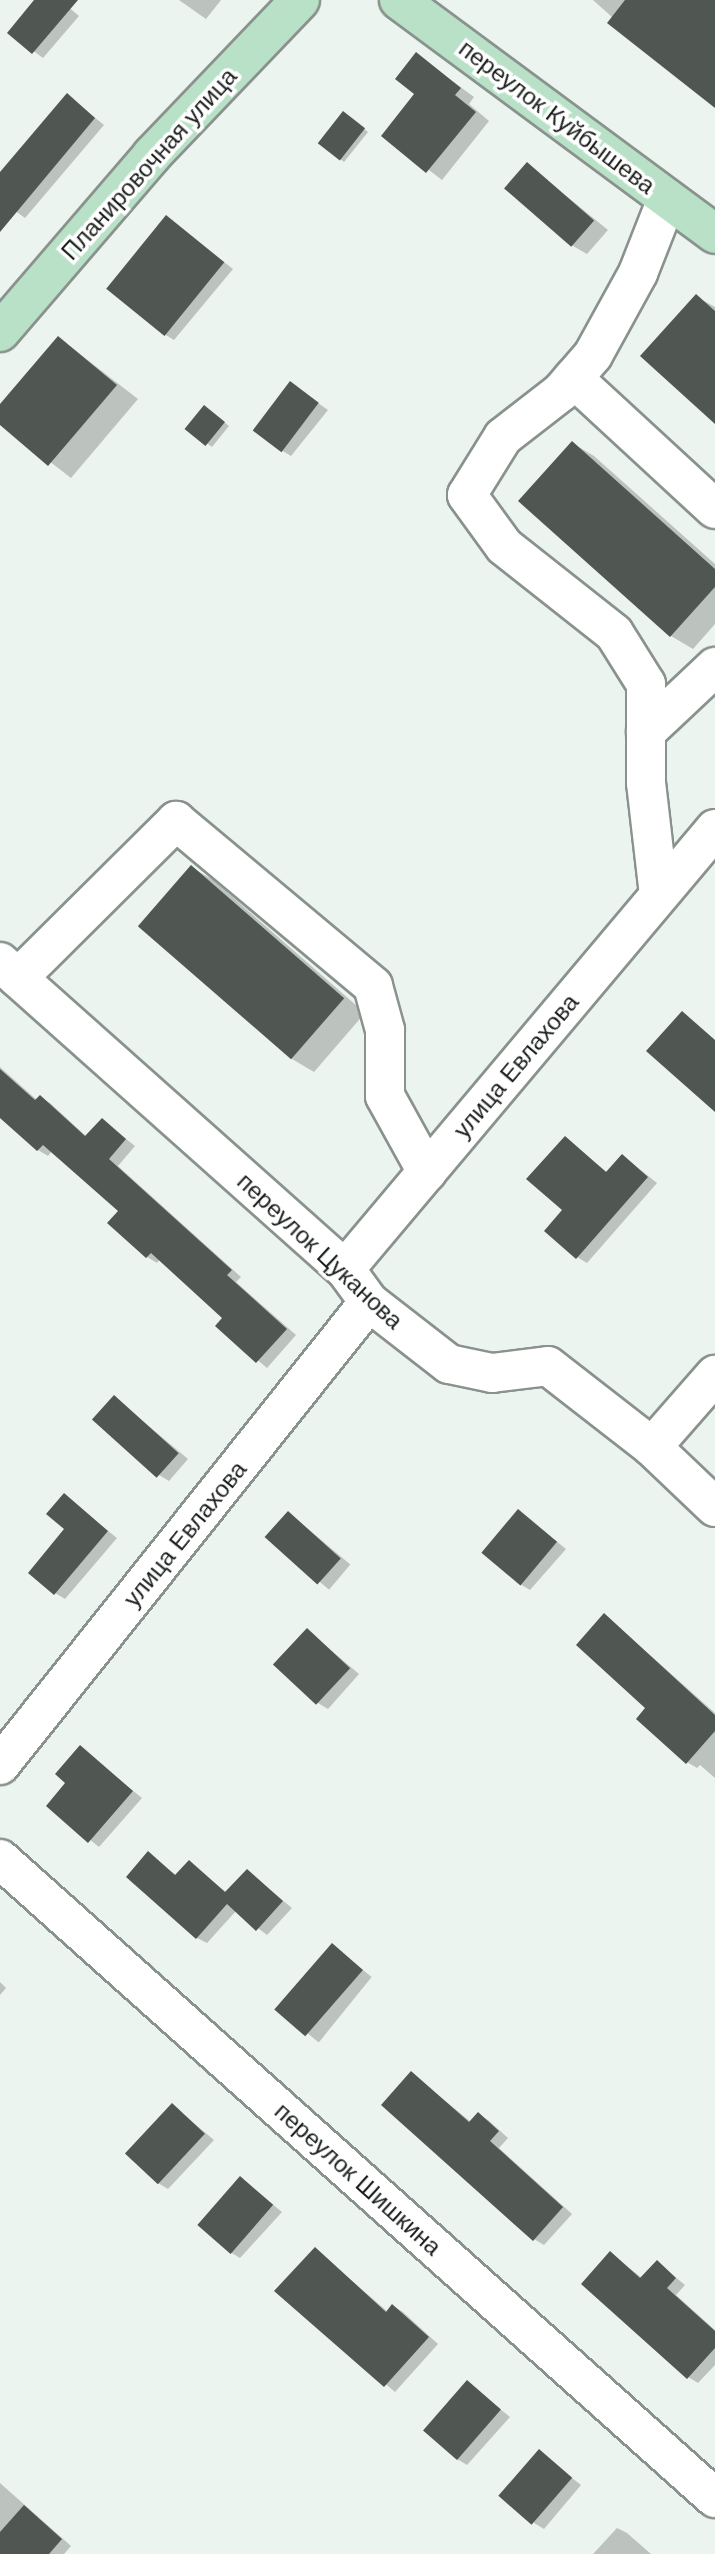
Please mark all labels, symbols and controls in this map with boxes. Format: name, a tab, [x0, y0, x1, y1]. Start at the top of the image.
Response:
street label: переулок Куйбышева	[453, 34, 661, 200]
street label: Планировочная улица	[55, 62, 243, 266]
street label: улица Евлахова	[447, 988, 585, 1144]
street label: переулок Цуканова	[231, 1167, 409, 1335]
street label: улица Евлахова	[117, 1455, 253, 1613]
street label: переулок Шишкина	[269, 2097, 447, 2261]

